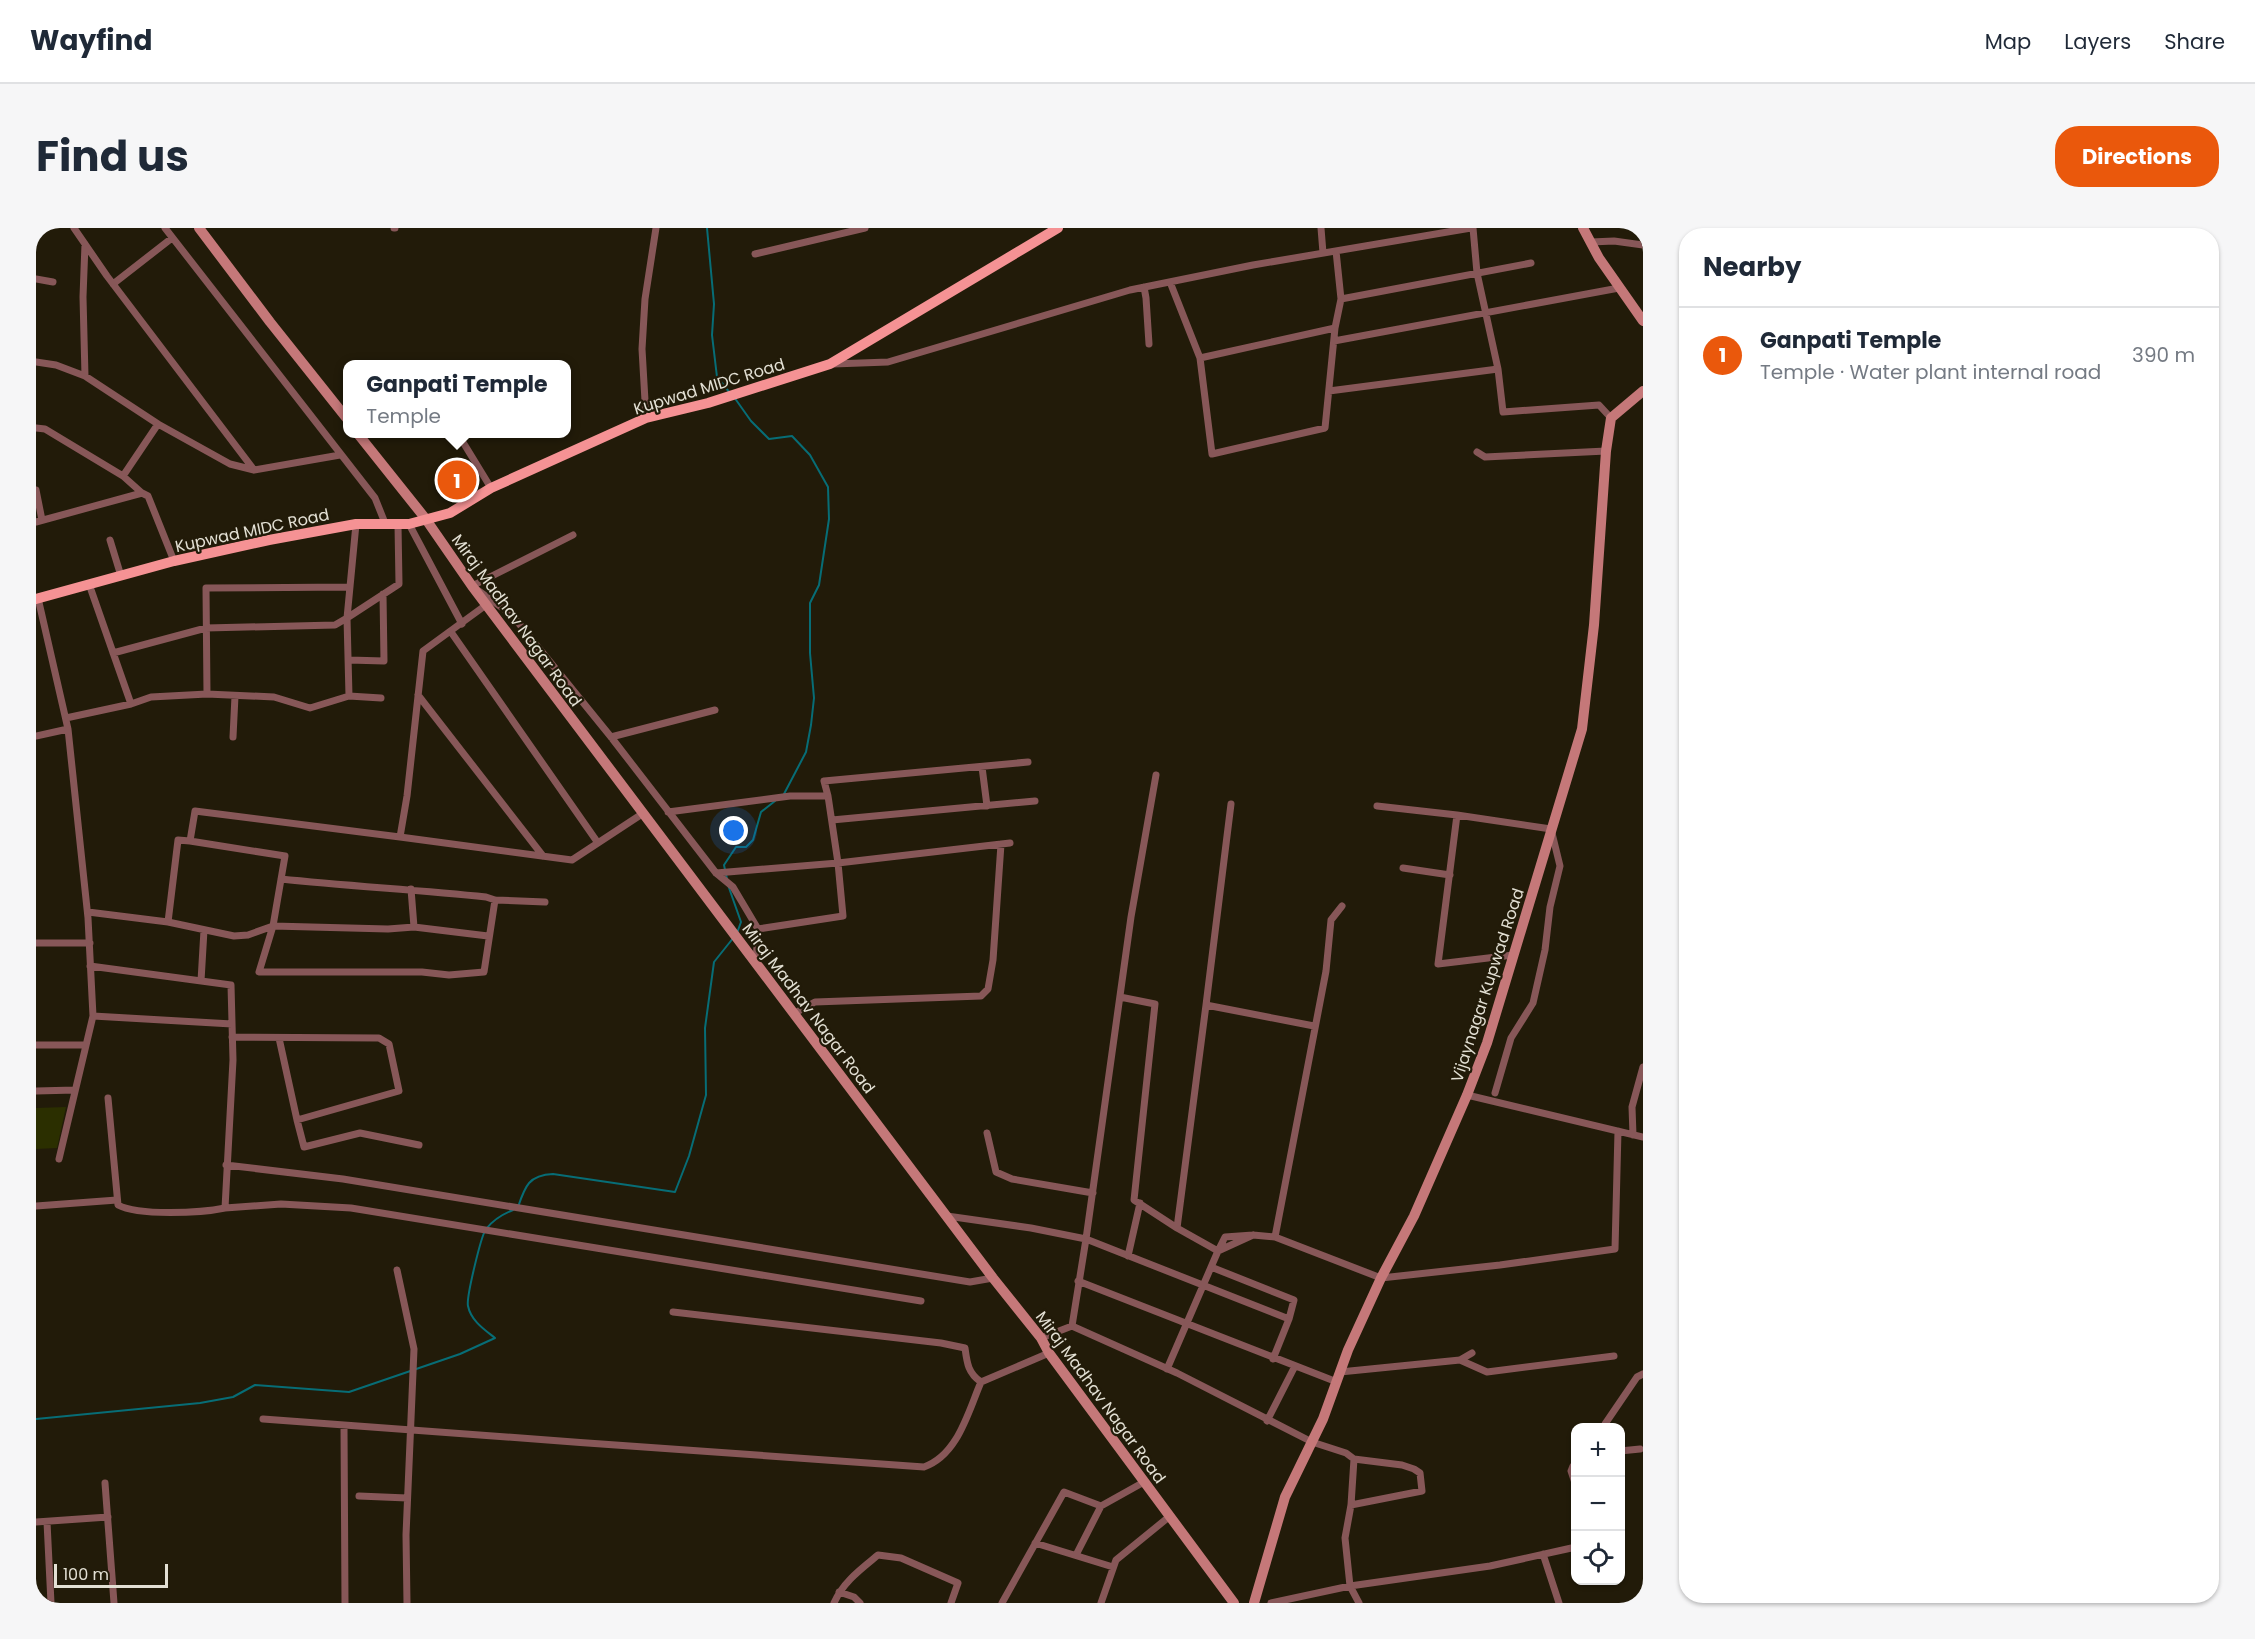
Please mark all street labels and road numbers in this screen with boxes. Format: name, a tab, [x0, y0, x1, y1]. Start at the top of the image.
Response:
street label: Kupwad MIDC Road	[631, 353, 788, 420]
street label: Kupwad MIDC Road	[173, 503, 331, 558]
street label: Miraj Madhav Nagar Road	[446, 529, 587, 711]
street label: Vijaynagar Kupwad Road	[1445, 885, 1530, 1085]
street label: Miraj Madhav Nagar Road	[737, 918, 880, 1098]
street label: Miraj Madhav Nagar Road	[1030, 1306, 1171, 1488]

